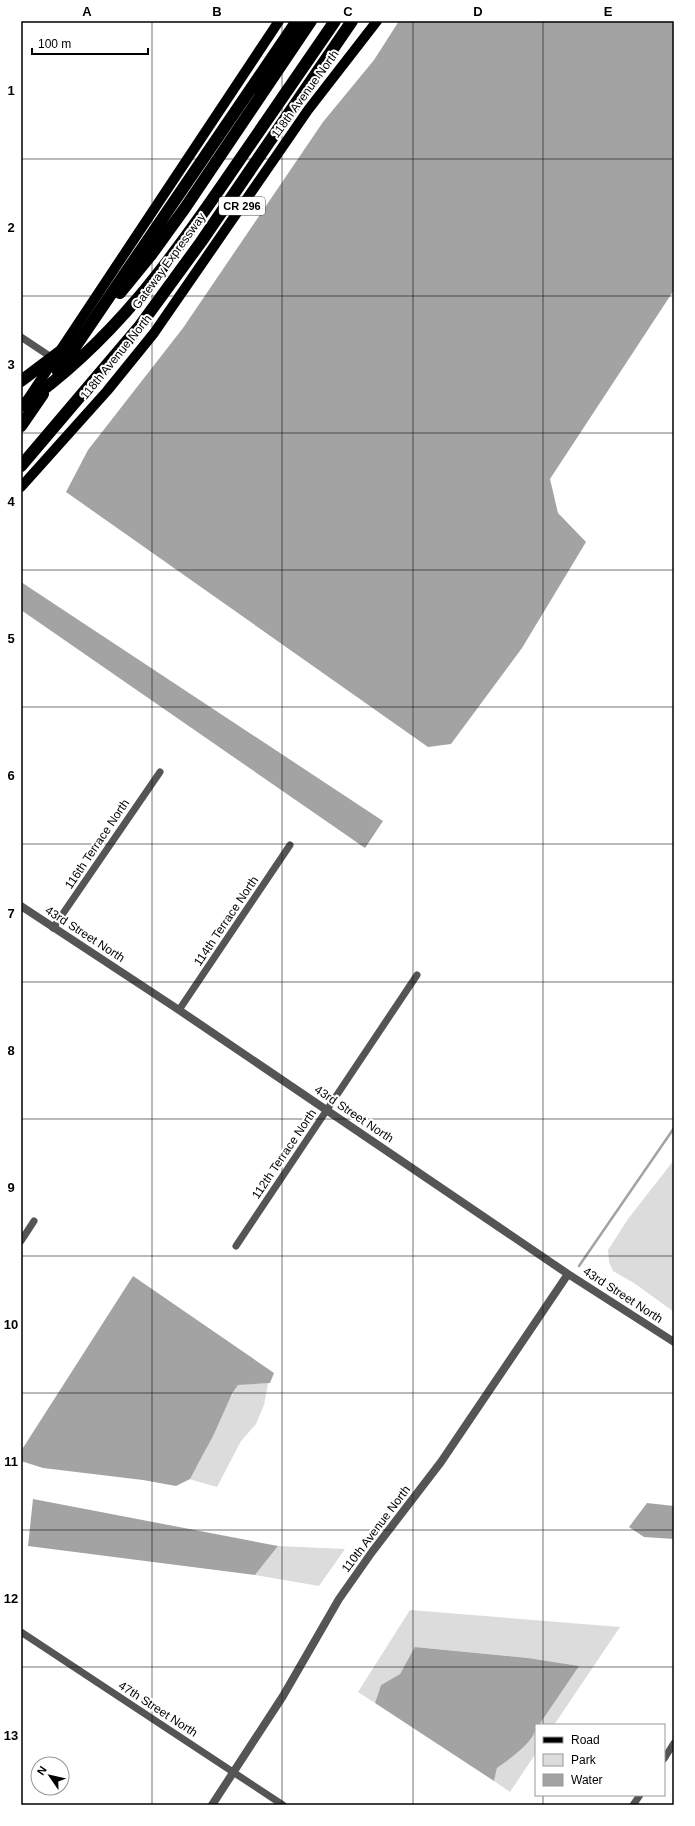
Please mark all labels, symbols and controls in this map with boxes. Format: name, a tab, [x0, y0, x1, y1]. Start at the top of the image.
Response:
text: A	[82, 4, 92, 19]
text: B	[212, 4, 222, 19]
text: C	[343, 4, 353, 19]
text: D	[473, 4, 483, 19]
text: E	[604, 4, 613, 19]
scale bar	[32, 30, 148, 56]
text: 100 m	[38, 37, 71, 51]
street label: 118th Avenue North	[268, 47, 342, 141]
text: 1	[7, 83, 15, 98]
road number: CR 296	[219, 197, 265, 215]
street label: Gateway Expressway	[129, 210, 209, 312]
text: 2	[7, 220, 15, 235]
street label: 118th Avenue North	[78, 312, 154, 402]
text: 3	[7, 357, 15, 372]
text: 4	[7, 494, 15, 509]
text: 5	[7, 631, 15, 646]
text: 6	[7, 768, 15, 783]
street label: 116th Terrace North	[62, 797, 132, 891]
street label: 114th Terrace North	[191, 874, 261, 968]
street label: 43rd Street North	[43, 903, 127, 965]
text: 7	[7, 906, 15, 921]
text: 8	[7, 1043, 15, 1058]
street label: 43rd Street North	[312, 1082, 396, 1146]
street label: 112th Terrace North	[249, 1107, 319, 1201]
text: 9	[7, 1180, 15, 1195]
street label: 43rd Street North	[581, 1264, 665, 1326]
text: 10	[4, 1317, 18, 1332]
text: 11	[4, 1454, 18, 1469]
street label: 110th Avenue North	[339, 1483, 413, 1575]
text: 12	[4, 1591, 18, 1606]
street label: 47th Street North	[116, 1678, 200, 1740]
legend	[535, 1724, 665, 1796]
text: 13	[4, 1728, 18, 1743]
text: Road	[571, 1733, 600, 1747]
text: Park	[571, 1753, 597, 1767]
north arrow	[30, 1756, 70, 1796]
text: N	[35, 1764, 49, 1777]
text: Water	[571, 1773, 603, 1787]

